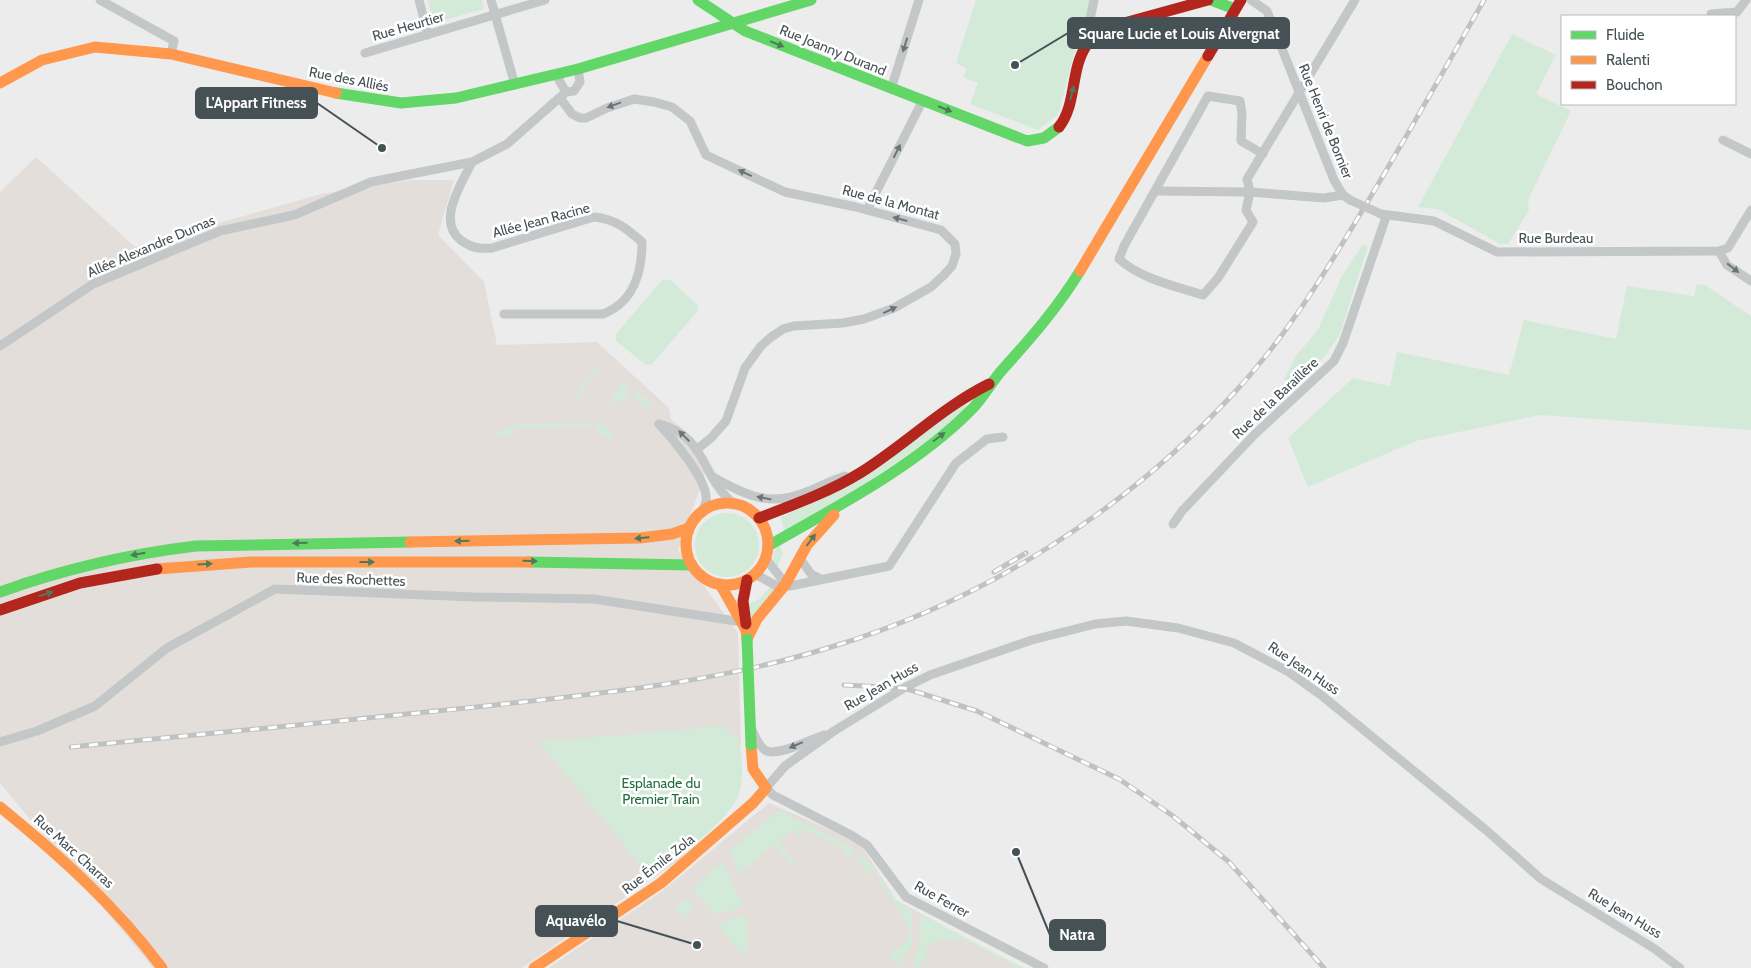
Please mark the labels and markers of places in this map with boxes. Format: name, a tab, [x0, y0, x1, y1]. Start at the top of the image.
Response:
callout: Square Lucie et Louis Alvergnat	[1068, 18, 1289, 48]
callout: L'Appart Fitness	[196, 88, 317, 118]
callout: Aquavélo	[536, 906, 617, 936]
callout: Natra	[1050, 920, 1105, 950]

